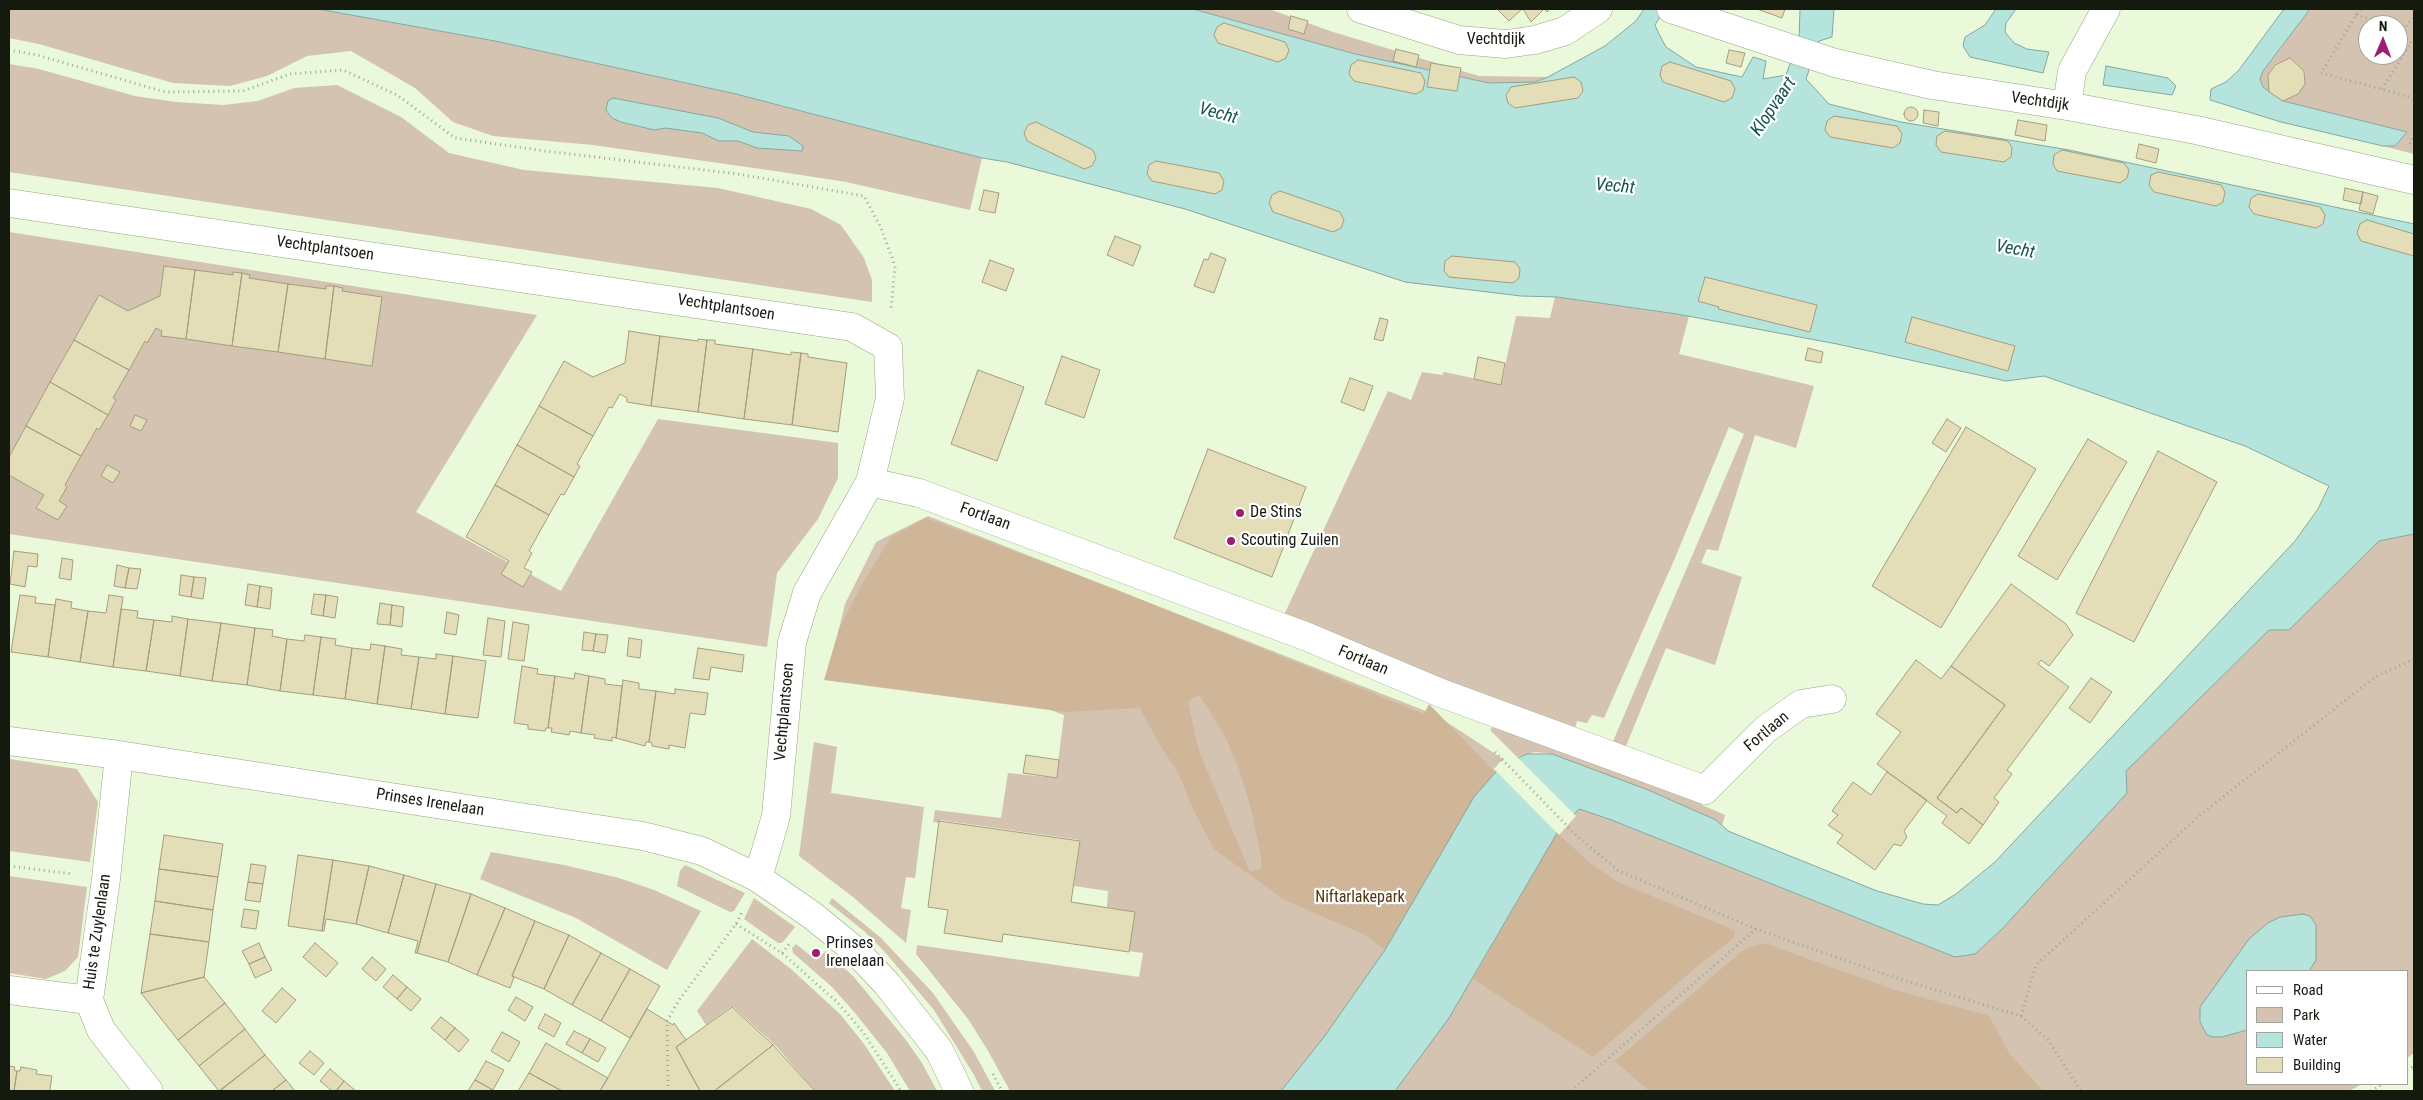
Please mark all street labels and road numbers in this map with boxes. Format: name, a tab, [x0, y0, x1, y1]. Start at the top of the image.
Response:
street label: Vechtdijk	[1467, 30, 1525, 50]
street label: Vechtdijk	[2010, 88, 2070, 116]
street label: Vechtplantsoen	[275, 233, 375, 265]
street label: Vechtplantsoen	[676, 291, 776, 325]
street label: Fortlaan	[957, 499, 1013, 535]
street label: Fortlaan	[1335, 642, 1391, 680]
street label: Vechtplantsoen	[771, 662, 799, 762]
street label: Fortlaan	[1741, 708, 1793, 756]
street label: Prinses Irenelaan	[375, 785, 485, 821]
street label: Huis te Zuylenlaan	[80, 873, 116, 991]

